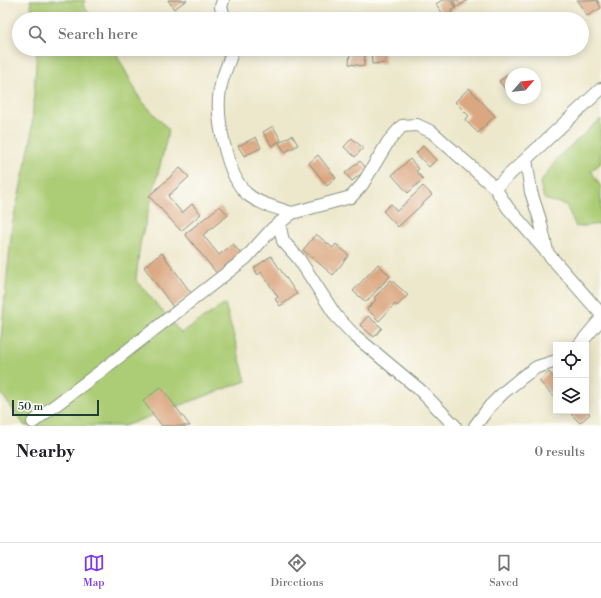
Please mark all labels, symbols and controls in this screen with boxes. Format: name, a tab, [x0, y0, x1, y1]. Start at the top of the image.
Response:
search box	[12, 12, 589, 56]
icon: search	[26, 23, 48, 45]
text: Search here	[58, 25, 138, 44]
north arrow	[505, 68, 541, 104]
map controls	[553, 342, 589, 414]
button: locate	[553, 342, 589, 378]
button: layers	[553, 378, 589, 414]
scale bar	[12, 398, 99, 417]
text: 50 m	[18, 400, 43, 414]
text: Nearby	[16, 441, 75, 463]
text: 0 results	[534, 444, 585, 460]
tab: Map	[83, 552, 105, 590]
tab: Directions	[271, 552, 324, 590]
tab: Saved	[489, 552, 518, 590]

